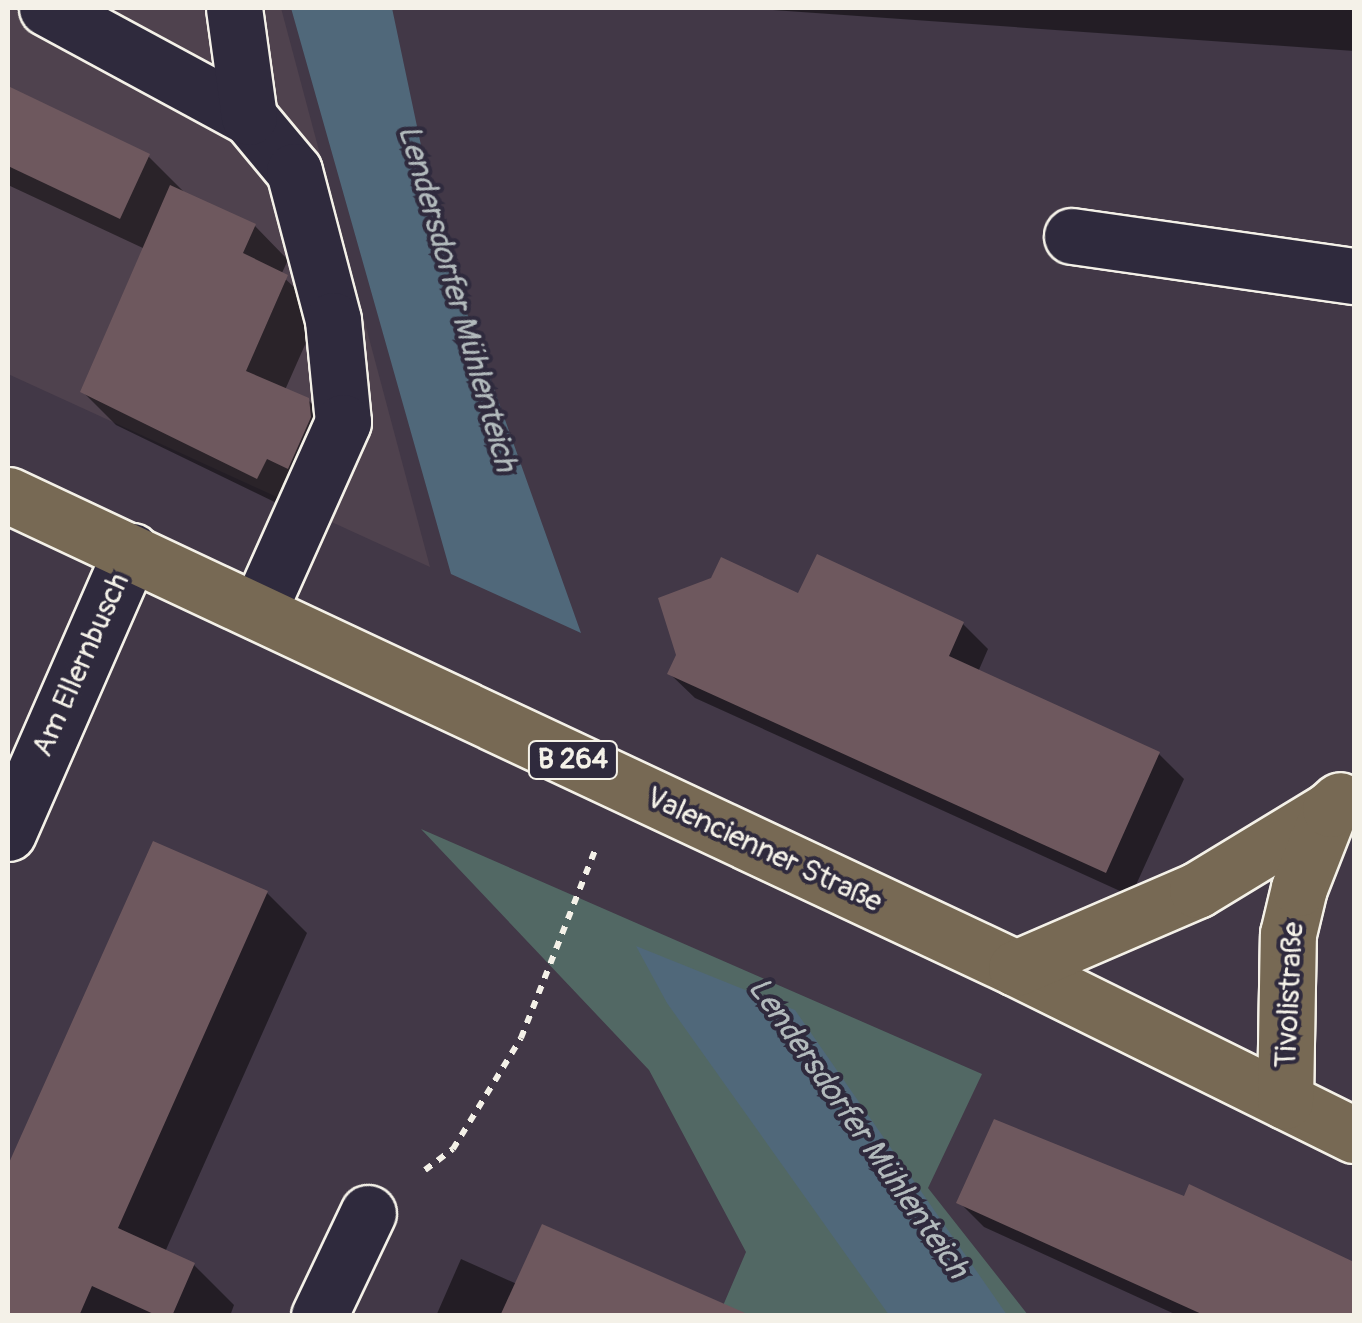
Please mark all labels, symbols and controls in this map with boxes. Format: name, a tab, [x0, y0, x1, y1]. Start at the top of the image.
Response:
water label: Lendersdorfer Mühlenteich	[389, 120, 525, 476]
street label: Am Ellernbusch	[25, 568, 137, 762]
road number: B 264	[526, 737, 620, 783]
street label: Valencienner Straße	[640, 780, 888, 920]
street label: Tivolistraße	[1268, 921, 1312, 1069]
water label: Lendersdorfer Mühlenteich	[739, 970, 977, 1286]

